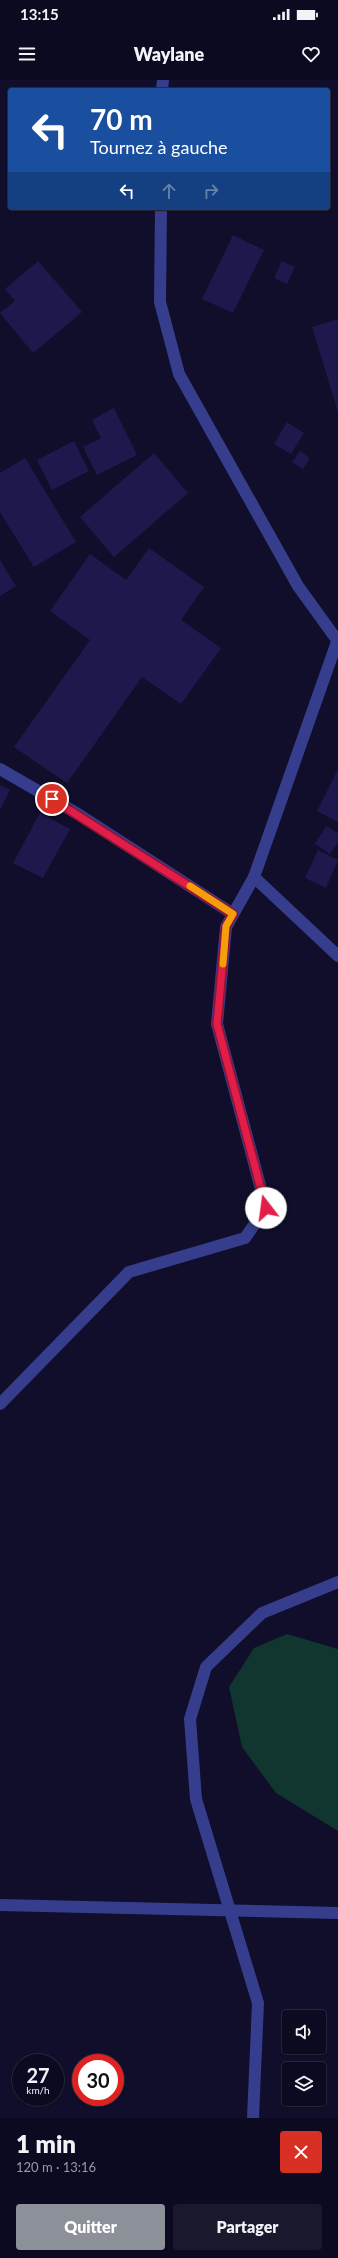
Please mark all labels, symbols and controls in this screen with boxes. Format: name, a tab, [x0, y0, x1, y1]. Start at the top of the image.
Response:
text: 13:15	[20, 5, 59, 23]
icon: menu	[16, 43, 38, 65]
text: Waylane	[134, 43, 204, 65]
icon: heart	[300, 43, 322, 65]
text: 70 m	[90, 102, 153, 136]
icon: left	[24, 104, 76, 156]
text: Tournez à gauche	[90, 136, 228, 158]
icon: left	[116, 180, 138, 202]
icon: ahead	[158, 180, 180, 202]
icon: right	[200, 180, 222, 202]
pin	[35, 782, 69, 816]
icon: arrive	[41, 788, 63, 810]
position arrow	[245, 1187, 287, 1229]
map controls	[282, 2010, 326, 2106]
button: sound	[282, 2010, 326, 2054]
speed limit sign: 30	[72, 2054, 124, 2106]
button: layers	[282, 2062, 326, 2106]
text: 27	[26, 2063, 50, 2087]
text: km/h	[26, 2084, 50, 2096]
text: 1 min	[16, 2129, 76, 2158]
button: close	[280, 2131, 322, 2173]
text: 120 m · 13:16	[16, 2159, 96, 2175]
button: Quitter	[16, 2204, 165, 2250]
button: Partager	[173, 2204, 322, 2250]

